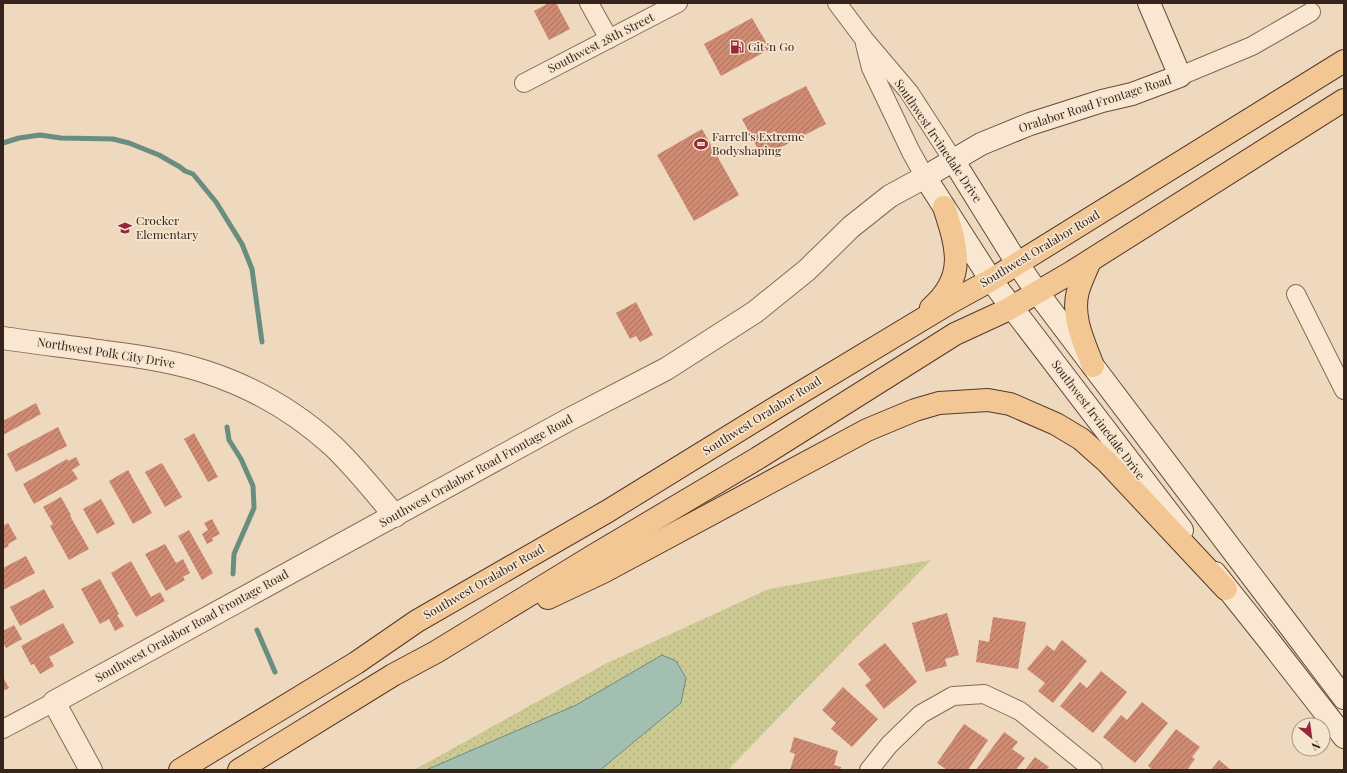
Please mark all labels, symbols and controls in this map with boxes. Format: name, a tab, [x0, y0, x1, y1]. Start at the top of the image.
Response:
street label: Southwest 28th Street	[545, 8, 657, 76]
place label: Git 'n Go	[748, 38, 795, 54]
fuel station icon: Git 'n Go	[729, 39, 745, 55]
street label: Oralabor Road Frontage Road	[1016, 71, 1173, 135]
street label: Southwest Irvinedale Drive	[892, 76, 986, 205]
place label: Farrell's Extreme Bodyshaping	[712, 128, 804, 158]
sports icon: Farrell's Extreme Bodyshaping	[693, 136, 709, 152]
street label: Southwest Oralabor Road	[977, 206, 1102, 290]
place label: Crocker Elementary	[136, 212, 198, 242]
school or university icon: Crocker Elementary	[117, 220, 133, 236]
street label: Northwest Polk City Drive	[36, 333, 176, 371]
street label: Southwest Irvinedale Drive	[1049, 356, 1149, 482]
street label: Southwest Oralabor Road	[699, 372, 824, 458]
street label: Southwest Oralabor Road Frontage Road	[376, 410, 575, 530]
street label: Southwest Oralabor Road	[420, 540, 547, 622]
street label: Southwest Oralabor Road Frontage Road	[92, 565, 291, 685]
north arrow	[1291, 717, 1331, 757]
text: N	[1309, 738, 1323, 755]

